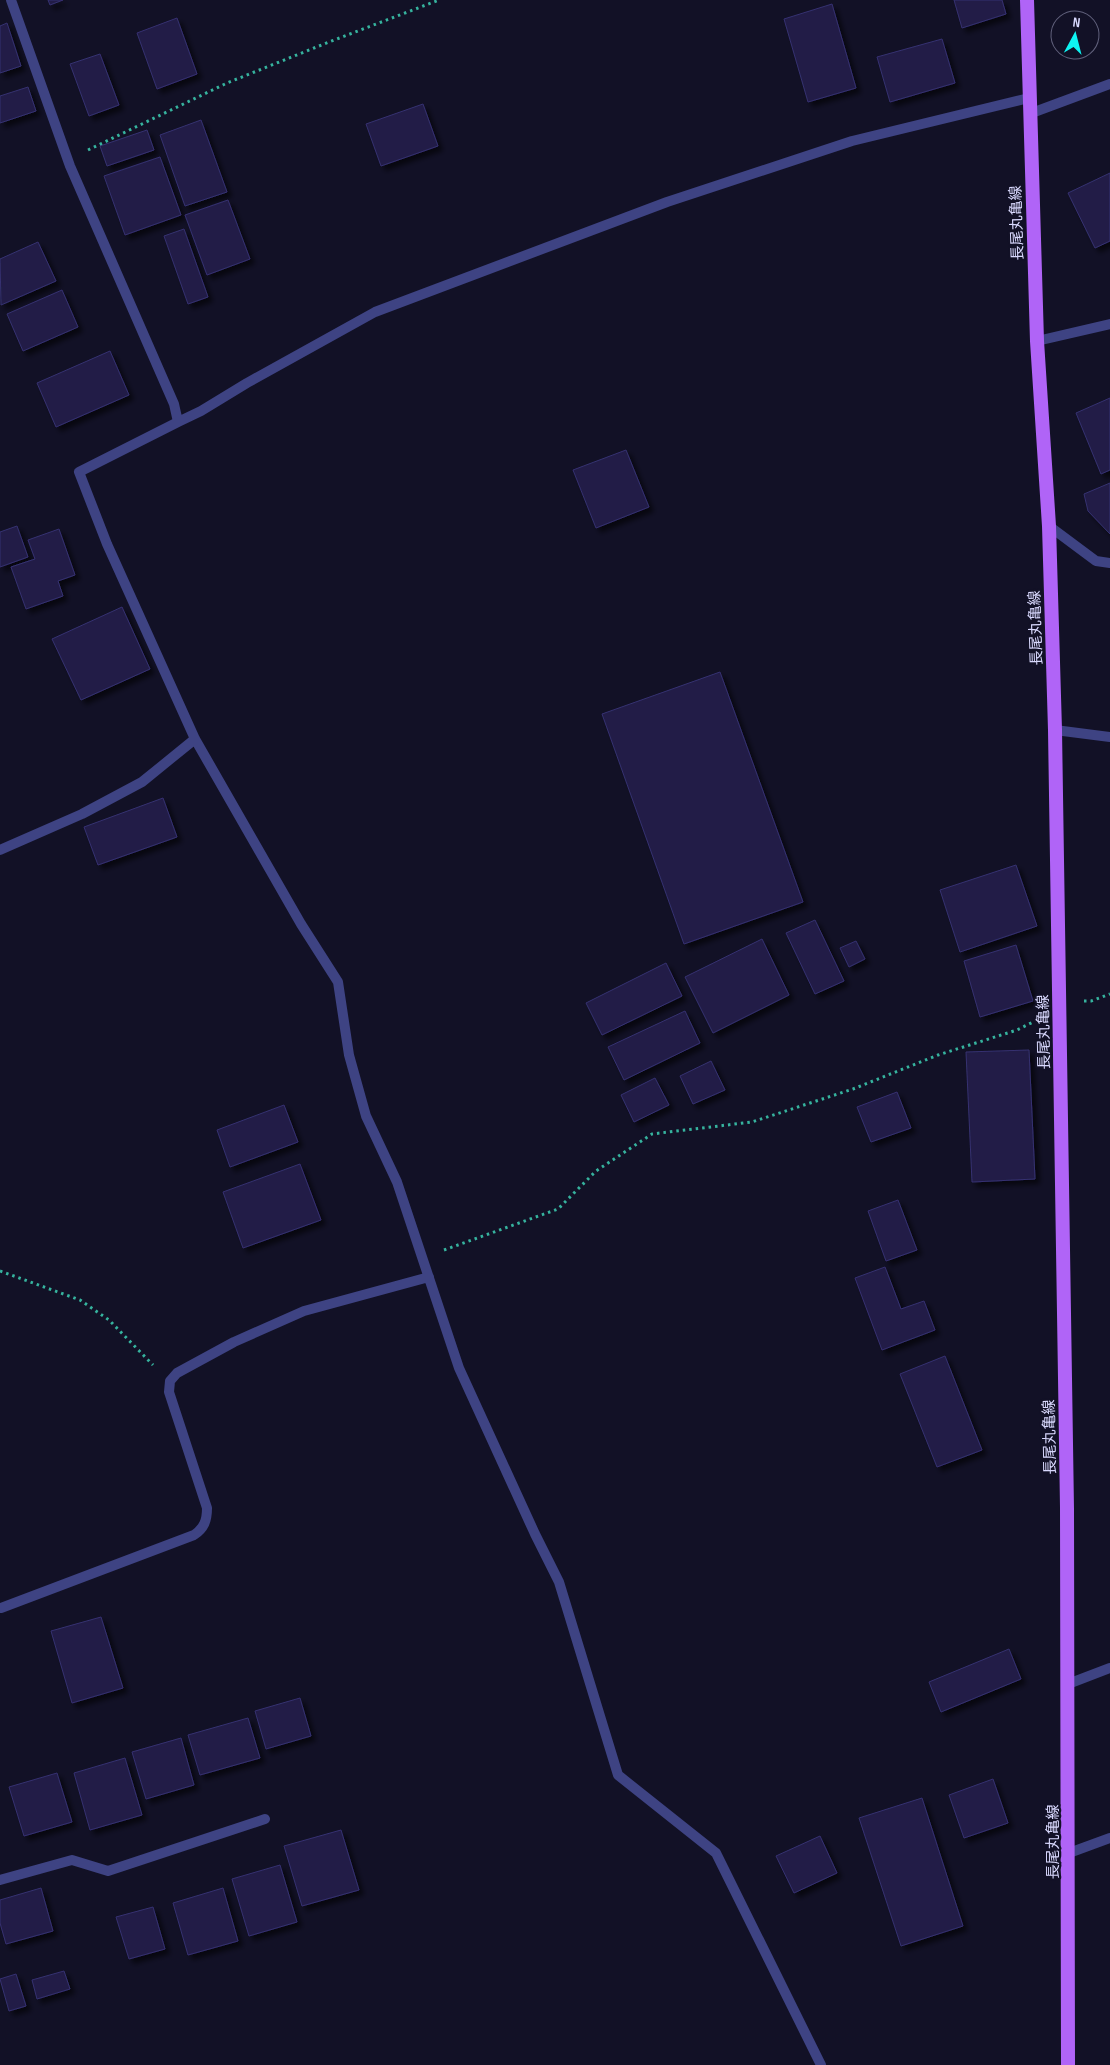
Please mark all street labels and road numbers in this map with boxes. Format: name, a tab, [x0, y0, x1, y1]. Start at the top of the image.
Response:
street label: 長尾丸亀線	[1006, 185, 1028, 261]
street label: 長尾丸亀線	[1025, 590, 1047, 666]
street label: 長尾丸亀線	[1034, 994, 1054, 1070]
street label: 長尾丸亀線	[1040, 1399, 1060, 1475]
street label: 長尾丸亀線	[1044, 1804, 1063, 1880]

